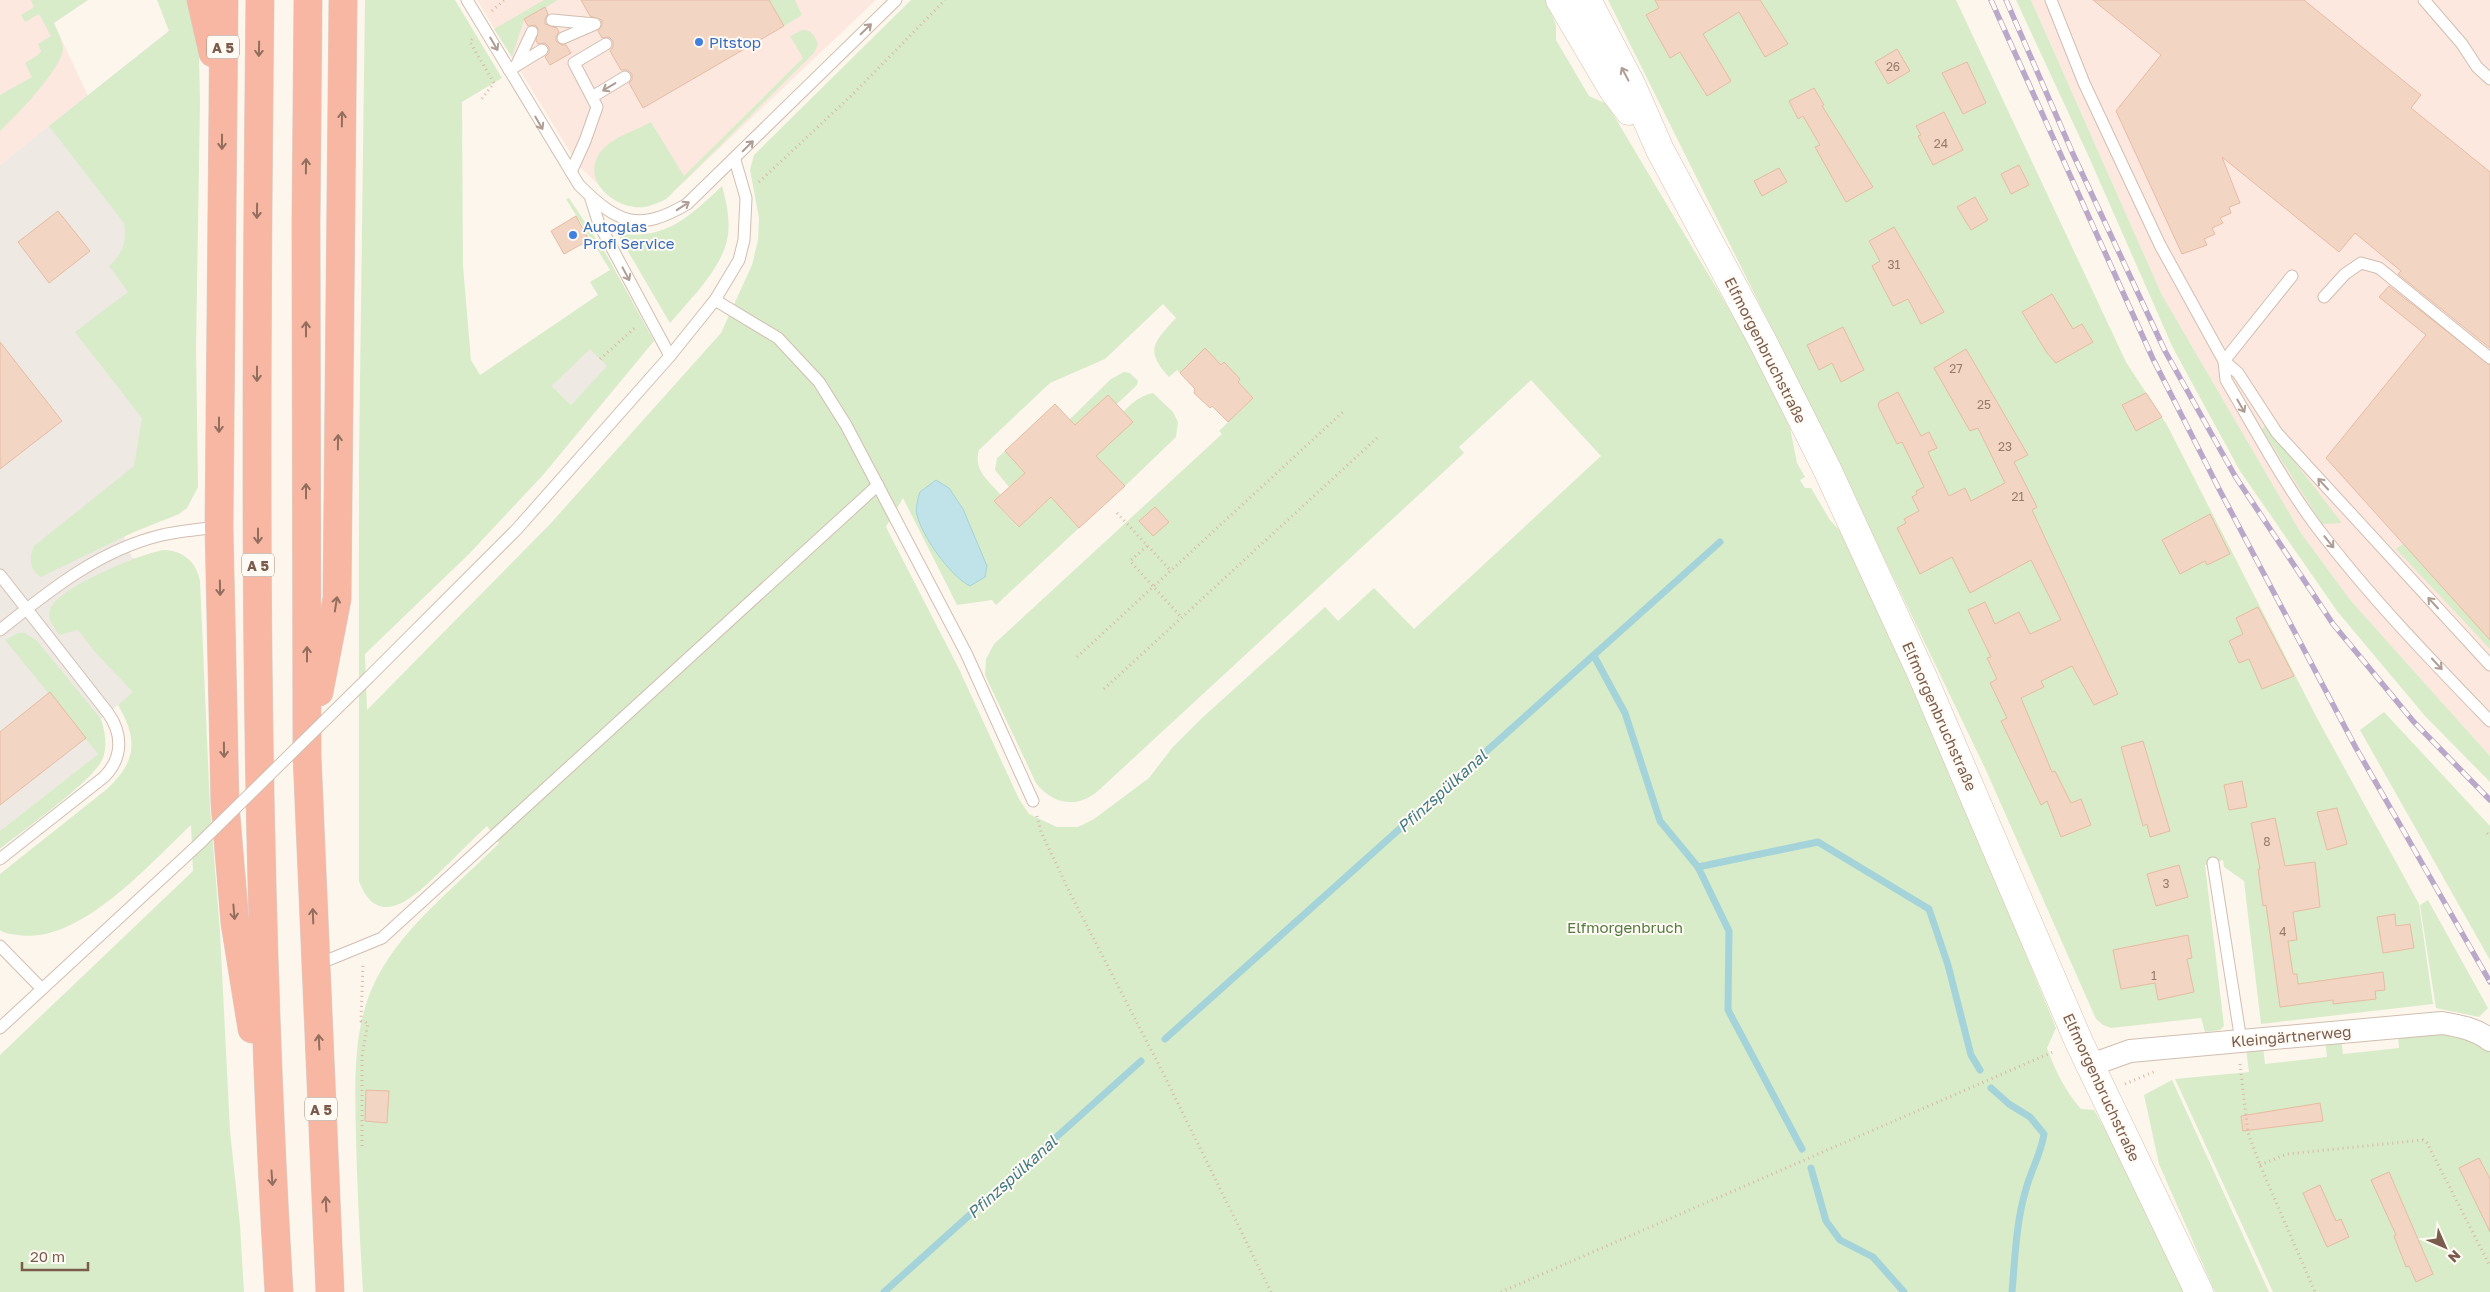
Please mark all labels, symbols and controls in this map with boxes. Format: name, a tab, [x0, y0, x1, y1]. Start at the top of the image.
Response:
one-way arrow	[860, 23, 872, 35]
place label: Pitstop	[709, 33, 761, 51]
road number: A 5	[207, 36, 239, 58]
marker: Pitstop	[693, 36, 705, 48]
one-way arrow	[489, 37, 499, 52]
one-way arrow	[254, 40, 264, 56]
house number: 26	[1886, 59, 1900, 74]
one-way arrow	[1620, 66, 1630, 81]
one-way arrow	[602, 83, 616, 93]
one-way arrow	[337, 111, 347, 128]
one-way arrow	[535, 115, 545, 129]
one-way arrow	[217, 134, 227, 150]
house number: 24	[1934, 136, 1948, 151]
one-way arrow	[742, 140, 754, 153]
one-way arrow	[301, 158, 311, 174]
one-way arrow	[675, 201, 689, 211]
one-way arrow	[252, 202, 262, 219]
place label: Autoglas Profi Service	[583, 217, 675, 252]
marker: Autoglas Profi Service	[567, 229, 579, 241]
house number: 31	[1888, 257, 1901, 272]
one-way arrow	[622, 266, 632, 281]
street label: Elfmorgenbruchstraße	[1721, 274, 1811, 426]
one-way arrow	[301, 321, 311, 337]
house number: 27	[1949, 361, 1963, 376]
one-way arrow	[252, 365, 262, 381]
house number: 25	[1977, 397, 1991, 412]
one-way arrow	[2236, 398, 2246, 413]
one-way arrow	[214, 416, 224, 433]
one-way arrow	[333, 434, 343, 450]
house number: 23	[1998, 439, 2012, 454]
one-way arrow	[2317, 477, 2329, 490]
one-way arrow	[301, 483, 311, 500]
house number: 21	[2012, 489, 2025, 504]
one-way arrow	[253, 528, 263, 544]
one-way arrow	[2324, 535, 2335, 548]
road number: A 5	[242, 554, 274, 576]
one-way arrow	[215, 579, 225, 595]
one-way arrow	[331, 596, 341, 612]
one-way arrow	[2427, 597, 2439, 609]
street label: Elfmorgenbruchstraße	[1899, 639, 1981, 794]
one-way arrow	[302, 646, 312, 662]
one-way arrow	[2431, 657, 2443, 670]
one-way arrow	[219, 742, 229, 758]
water label: Pfinzspülkanal	[1393, 745, 1492, 837]
house number: 8	[2263, 834, 2271, 849]
house number: 3	[2162, 876, 2170, 891]
one-way arrow	[229, 904, 239, 920]
one-way arrow	[309, 908, 318, 924]
park label: Elfmorgenbruch	[1567, 918, 1683, 936]
house number: 4	[2279, 924, 2287, 939]
house number: 1	[2151, 968, 2157, 983]
street label: Elfmorgenbruchstraße	[2060, 1010, 2144, 1164]
street label: Kleingärtnerweg	[2230, 1022, 2352, 1050]
one-way arrow	[314, 1034, 323, 1050]
road number: A 5	[305, 1098, 337, 1120]
water label: Pfinzspülkanal	[963, 1131, 1062, 1223]
one-way arrow	[268, 1169, 277, 1185]
one-way arrow	[321, 1196, 330, 1212]
north arrow	[2420, 1222, 2470, 1272]
scale bar	[22, 1240, 89, 1272]
text: 20 m	[30, 1247, 65, 1265]
text: N	[2445, 1247, 2464, 1266]

